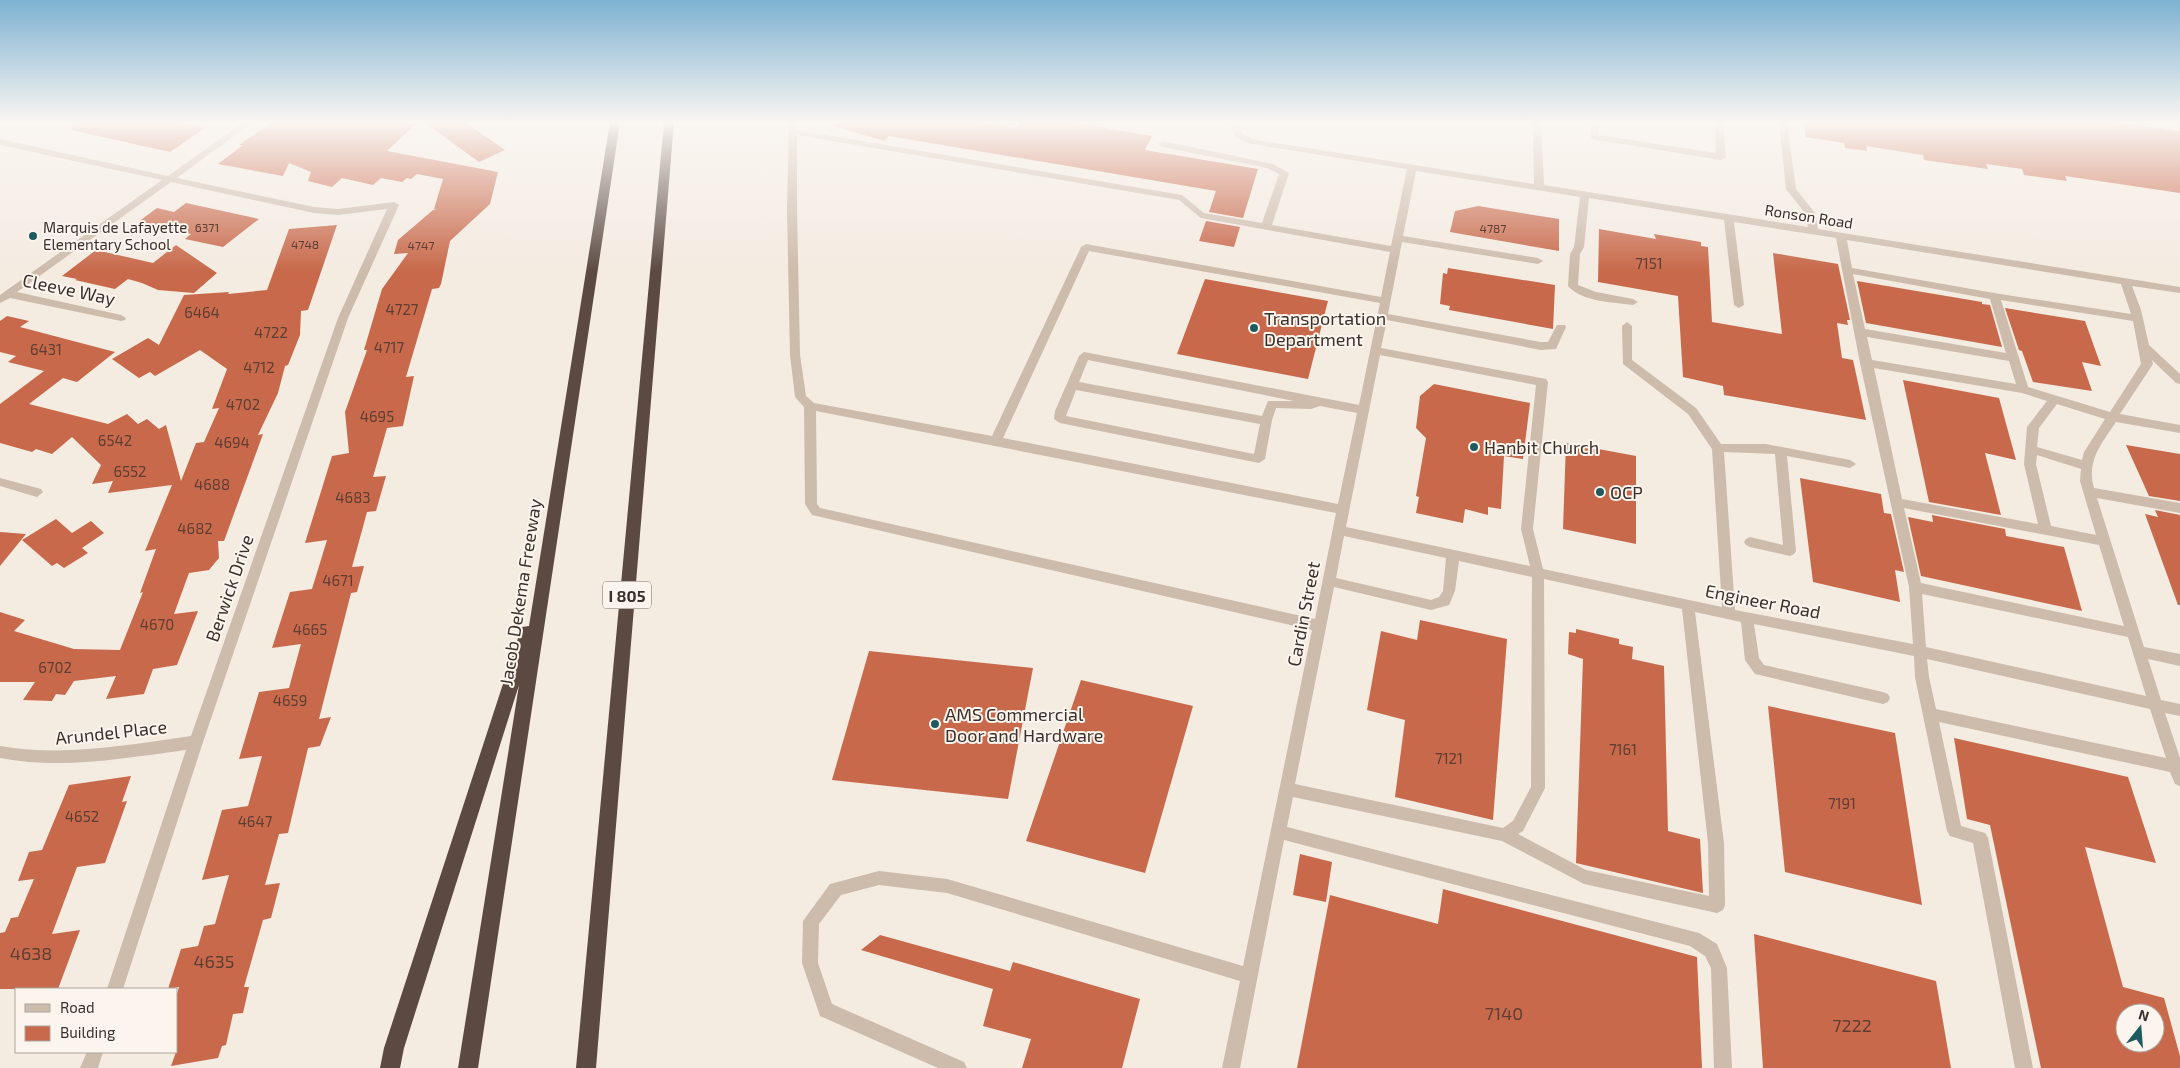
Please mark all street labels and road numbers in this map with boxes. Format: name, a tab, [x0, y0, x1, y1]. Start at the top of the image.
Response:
street label: Ronson Road	[1764, 200, 1854, 232]
street label: Cleeve Way	[21, 268, 118, 310]
street label: Jacob Dekema Freeway	[494, 497, 546, 687]
street label: Berwick Drive	[200, 532, 258, 644]
street label: Cardin Street	[1282, 560, 1324, 668]
street label: Engineer Road	[1703, 579, 1823, 623]
road number: I 805	[603, 582, 651, 608]
street label: Arundel Place	[54, 715, 168, 749]

